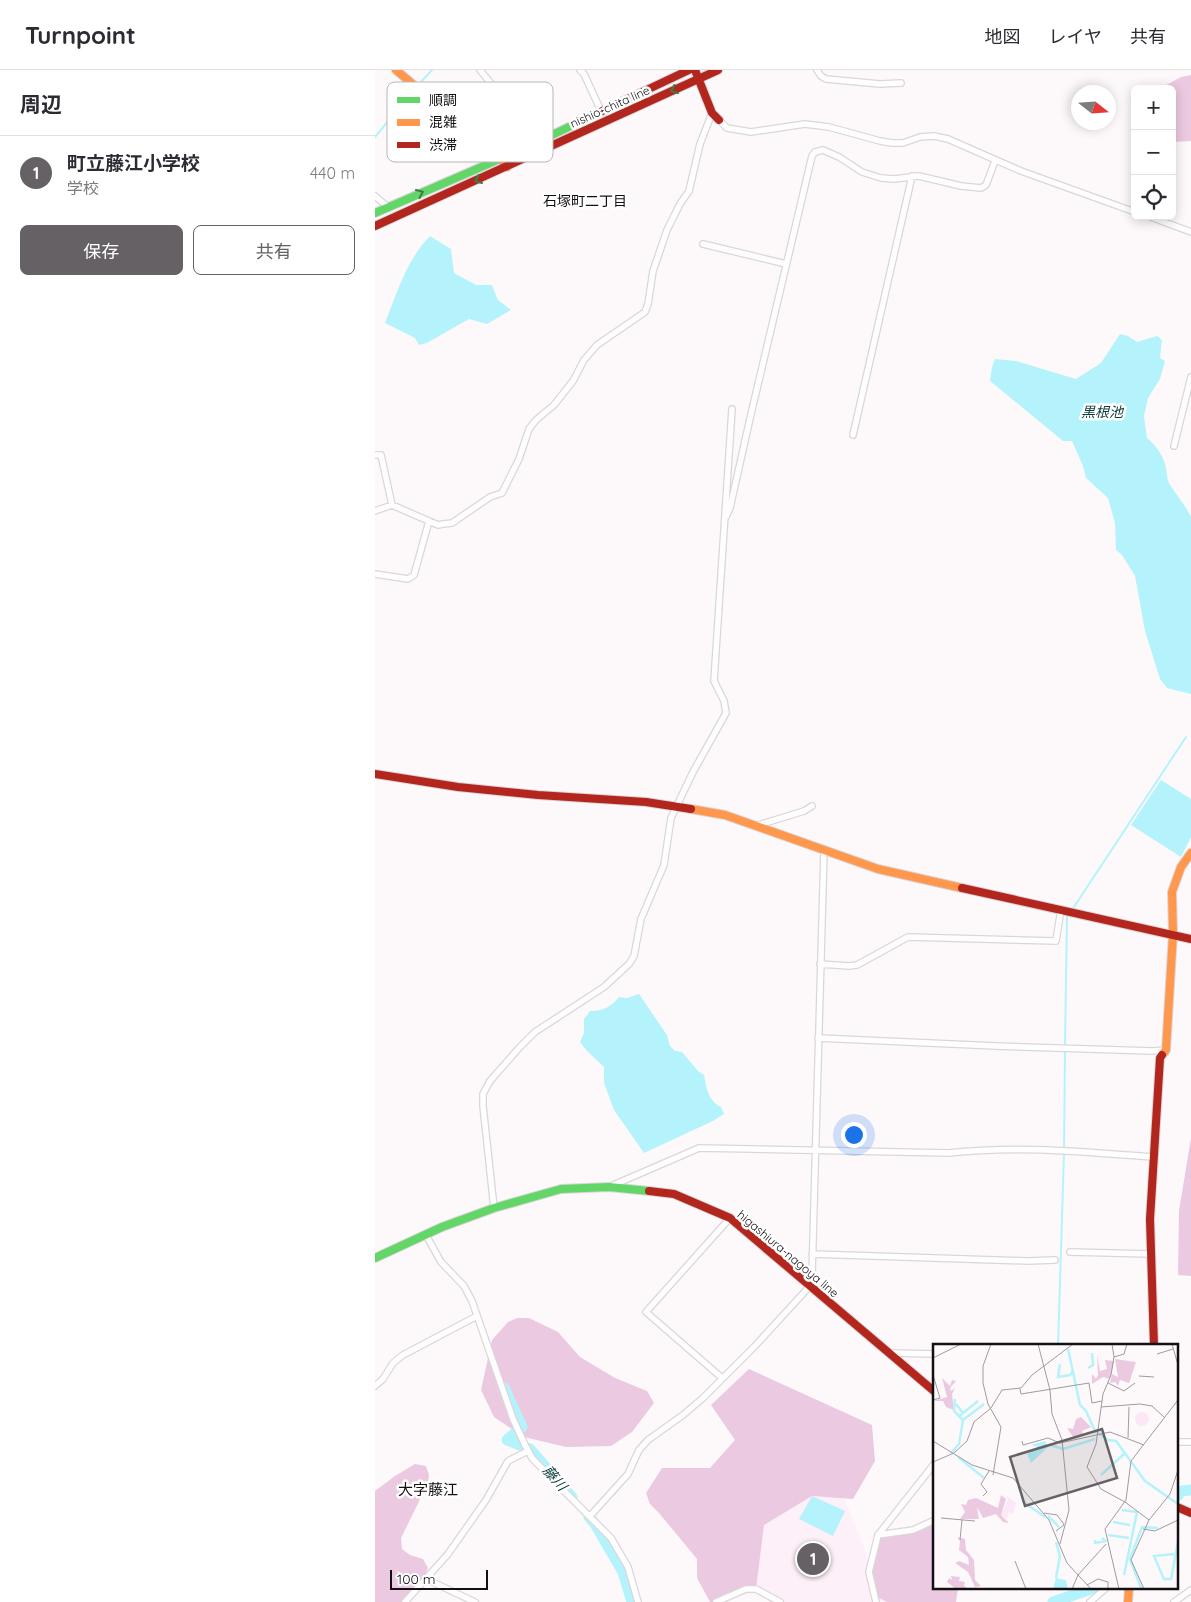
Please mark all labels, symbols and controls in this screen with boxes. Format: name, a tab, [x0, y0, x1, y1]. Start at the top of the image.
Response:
text: Turnpoint	[25, 20, 136, 50]
text: 地図	[985, 25, 1021, 48]
text: レイヤ	[1049, 25, 1102, 48]
text: 共有	[1130, 25, 1166, 48]
legend	[387, 82, 553, 162]
street label: nishio-chita line	[568, 82, 652, 131]
one-way arrow	[670, 84, 679, 95]
north arrow	[1071, 85, 1116, 130]
map controls	[1131, 85, 1176, 220]
button: +	[1131, 85, 1176, 130]
text: 周辺	[20, 91, 62, 117]
text: 順調	[429, 91, 457, 109]
text: 混雑	[429, 113, 457, 131]
button: −	[1131, 130, 1176, 175]
text: 渋滞	[429, 136, 457, 154]
text: 町立藤江小学校	[67, 151, 200, 175]
text: 1	[33, 163, 39, 183]
text: 440 m	[310, 163, 355, 183]
one-way arrow	[474, 173, 483, 184]
button: locate	[1131, 175, 1176, 220]
text: 学校	[67, 178, 99, 198]
one-way arrow	[415, 189, 424, 200]
district label: 石塚町二丁目	[543, 192, 627, 210]
button: 保存	[20, 225, 183, 275]
button: 共有	[193, 225, 355, 275]
water label: 黒根池	[1081, 403, 1125, 421]
your location	[841, 1122, 867, 1148]
street label: higashiura-nagoya line	[735, 1207, 842, 1300]
inset map	[933, 1344, 1179, 1590]
water label: 藤川	[539, 1462, 572, 1496]
district label: 大字藤江	[398, 1480, 458, 1499]
pin: 1	[797, 1540, 829, 1578]
scale bar	[390, 1567, 487, 1590]
text: 100 m	[397, 1570, 435, 1588]

